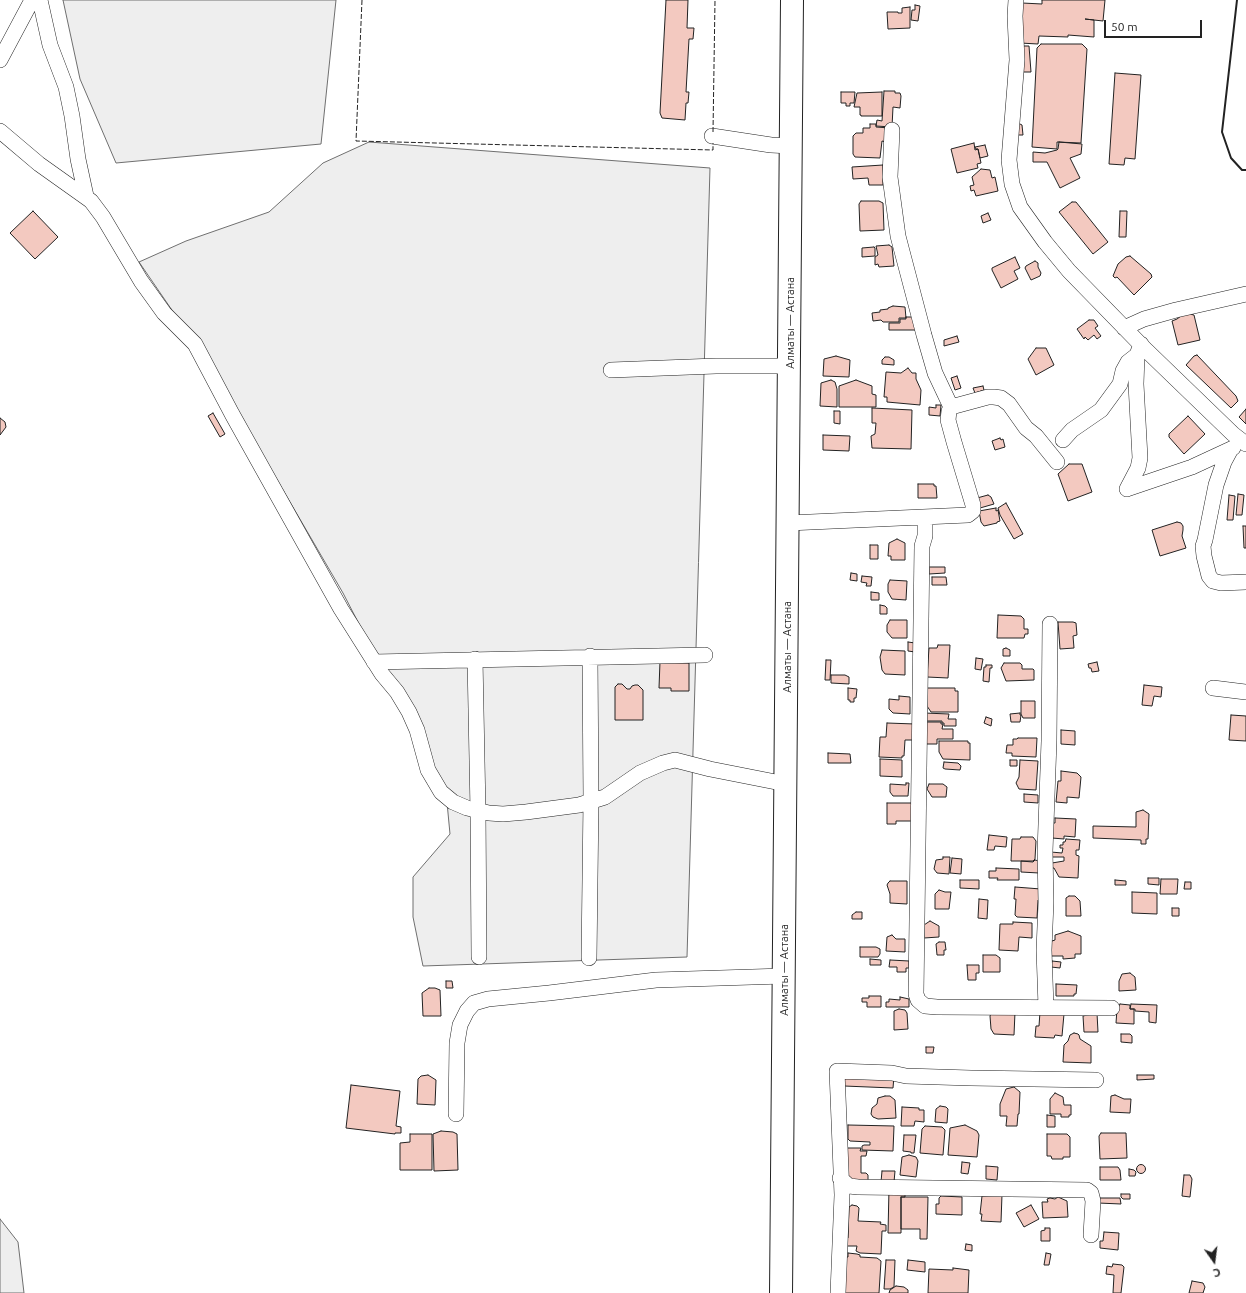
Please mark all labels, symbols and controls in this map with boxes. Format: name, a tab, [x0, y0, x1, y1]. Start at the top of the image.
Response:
scale bar	[1106, 12, 1204, 38]
text: 50 m	[1111, 20, 1138, 33]
street label: Алматы — Астана	[783, 277, 797, 369]
street label: Алматы — Астана	[780, 601, 794, 693]
street label: Алматы — Астана	[777, 924, 791, 1016]
north arrow	[1194, 1241, 1234, 1281]
text: С	[1212, 1266, 1222, 1279]

